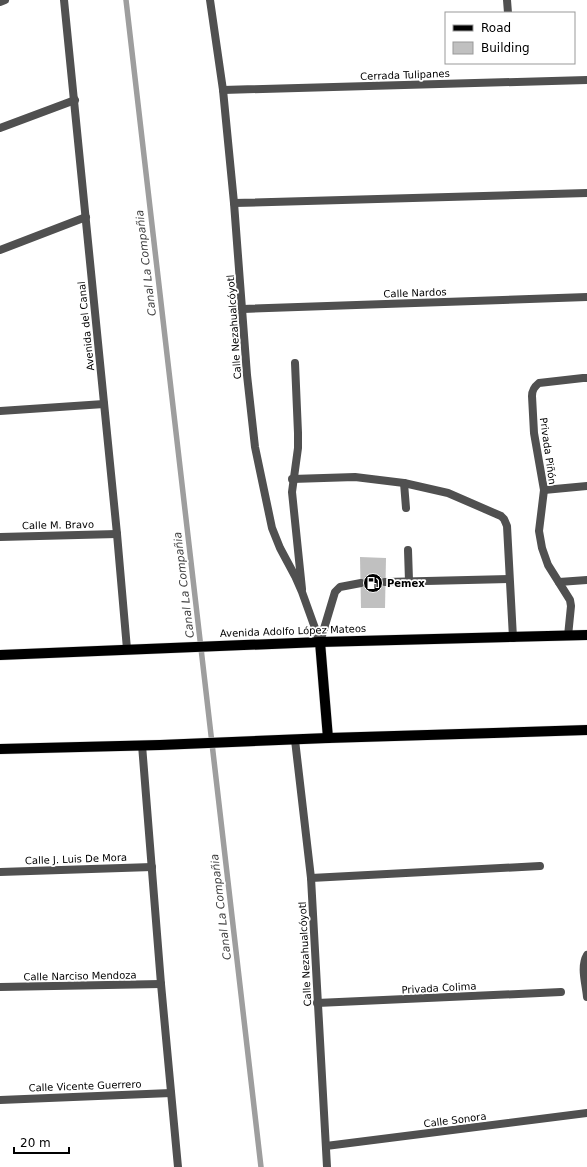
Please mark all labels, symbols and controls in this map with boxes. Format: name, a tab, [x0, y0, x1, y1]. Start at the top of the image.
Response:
legend	[445, 12, 575, 64]
text: Road	[481, 21, 511, 35]
text: Building	[481, 41, 530, 55]
street label: Cerrada Tulipanes	[360, 68, 450, 82]
water label: Canal La Compañia	[133, 209, 159, 317]
street label: Calle Nezahualcóyotl	[225, 274, 243, 380]
street label: Avenida del Canal	[76, 281, 96, 371]
street label: Calle Nardos	[383, 286, 447, 300]
street label: Privada Piñón	[538, 417, 558, 485]
street label: Calle M. Bravo	[22, 519, 94, 531]
water label: Canal La Compañia	[171, 531, 197, 639]
fuel station icon: Pemex	[362, 572, 384, 594]
place label: Pemex	[387, 578, 425, 589]
street label: Avenida Adolfo López Mateos	[220, 623, 366, 639]
street label: Calle J. Luis De Mora	[25, 852, 127, 866]
water label: Canal La Compañia	[208, 853, 234, 961]
street label: Calle Nezahualcóyotl	[297, 901, 313, 1007]
street label: Calle Narciso Mendoza	[23, 970, 137, 982]
street label: Privada Colima	[401, 981, 477, 995]
street label: Calle Vicente Guerrero	[28, 1079, 142, 1093]
street label: Calle Sonora	[423, 1111, 487, 1129]
scale bar	[14, 1129, 69, 1155]
text: 20 m	[20, 1136, 51, 1150]

